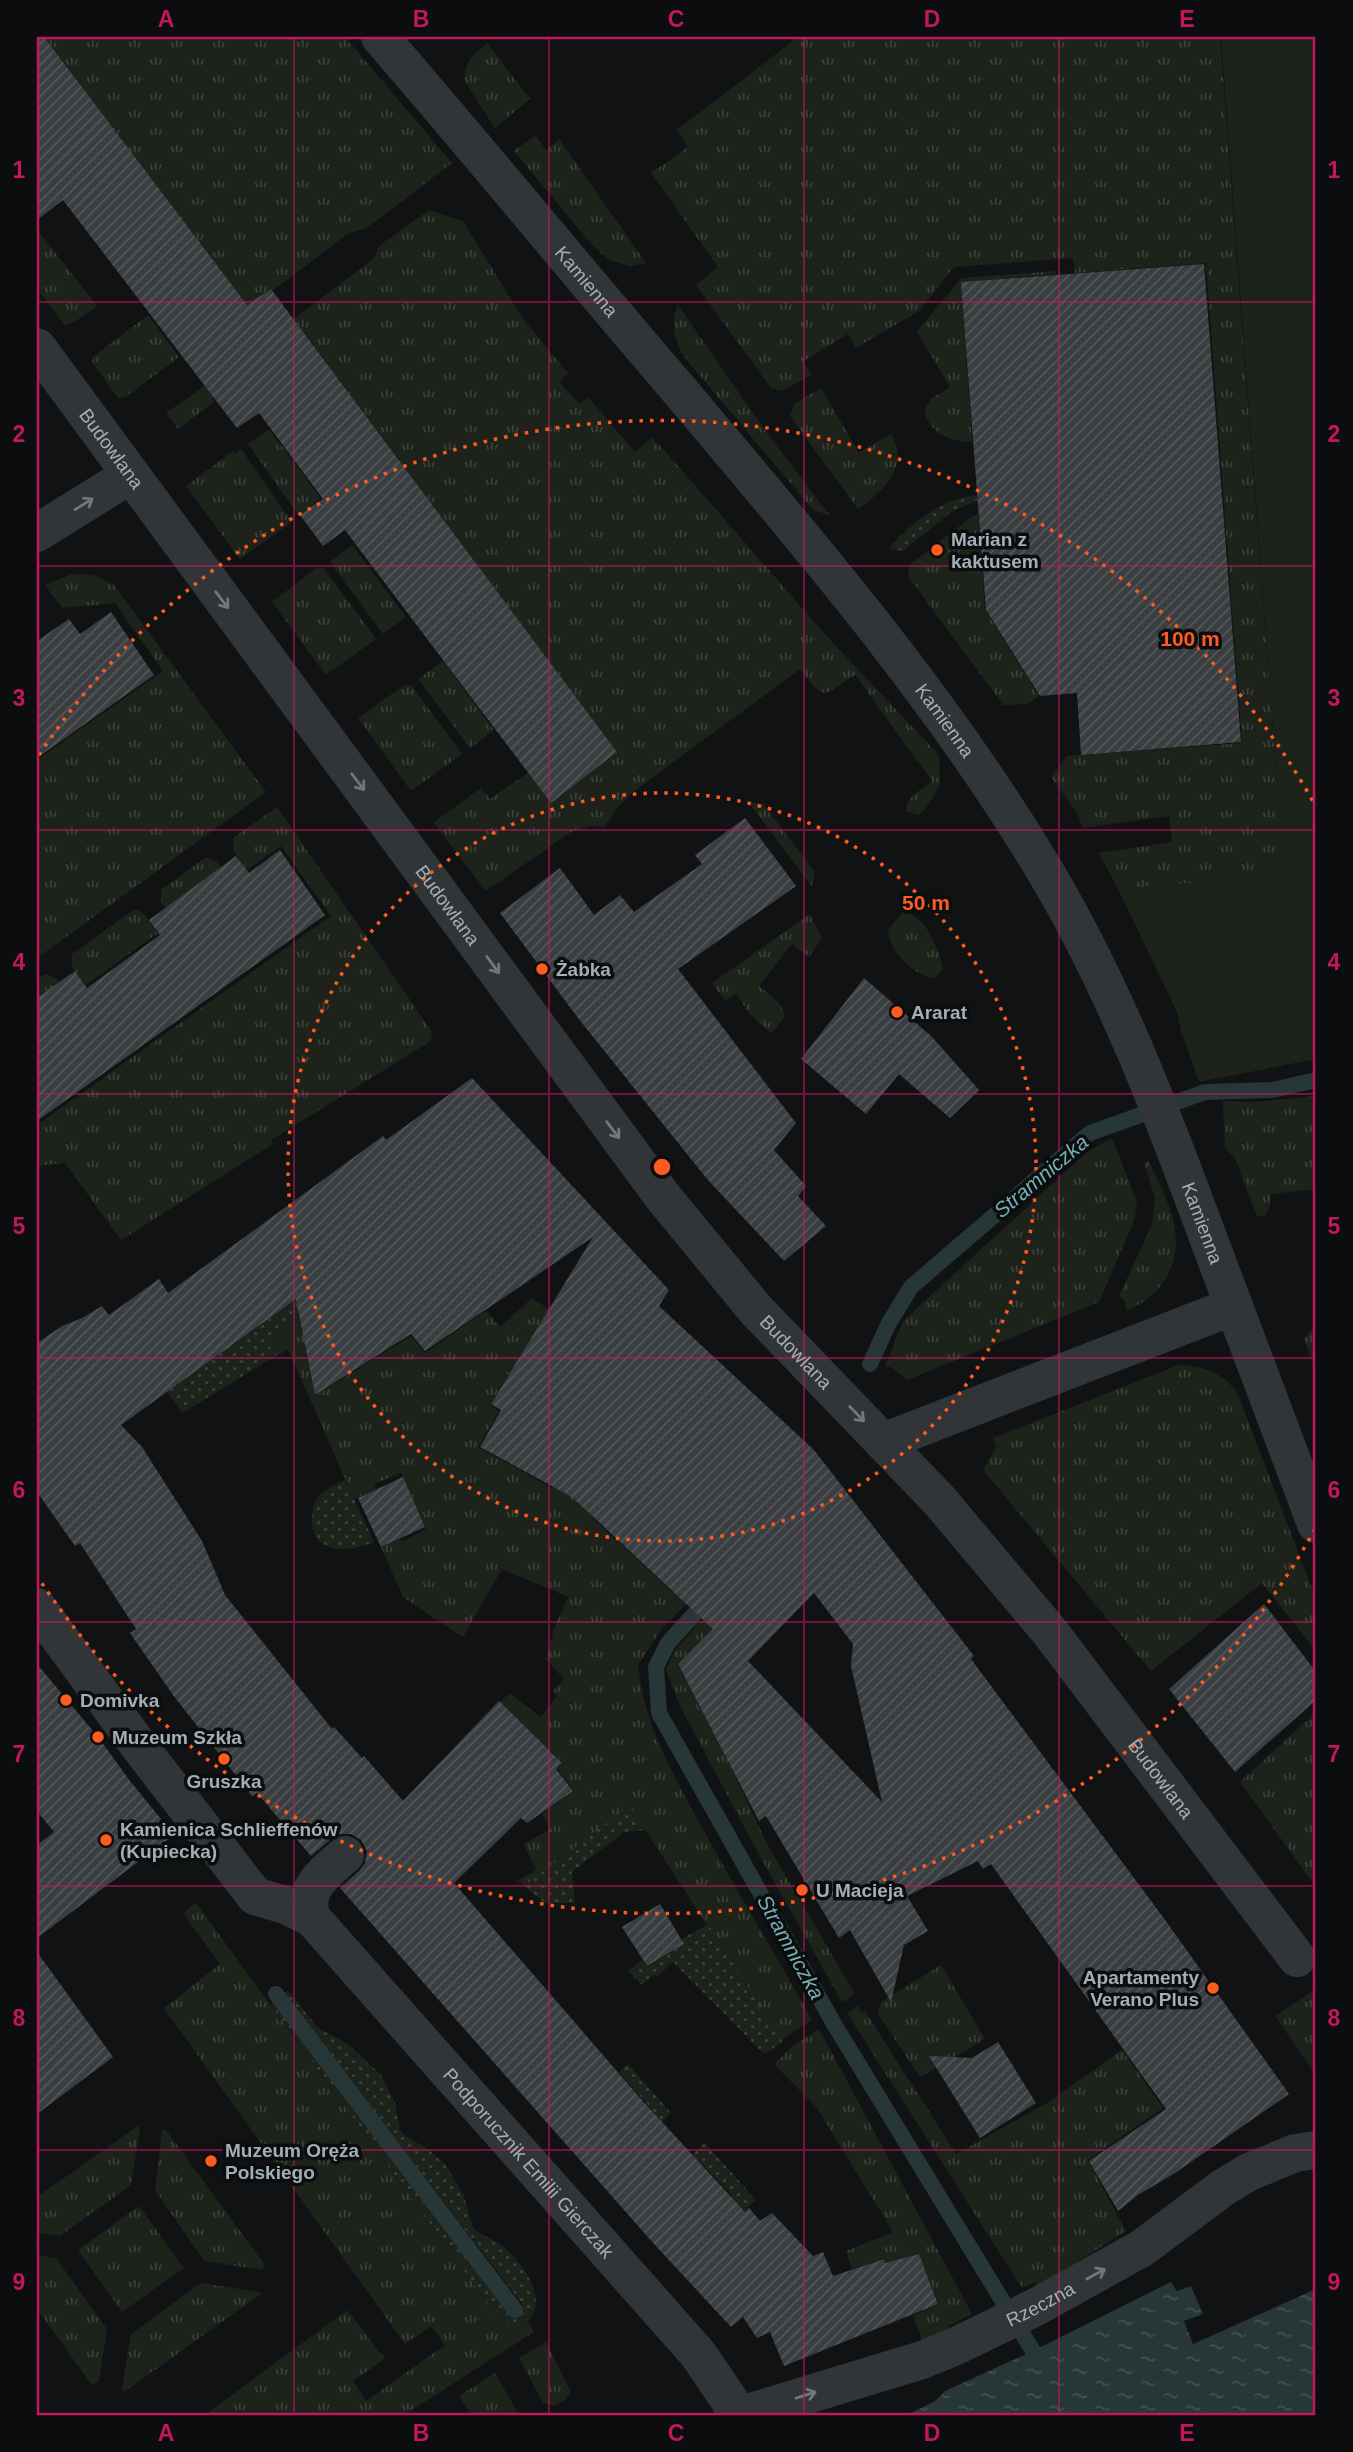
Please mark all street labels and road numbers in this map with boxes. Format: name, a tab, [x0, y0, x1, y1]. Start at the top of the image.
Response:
street label: Kamienna	[551, 242, 623, 321]
street label: Budowlana	[75, 404, 148, 493]
street label: Kamienna	[912, 680, 979, 762]
street label: Budowlana	[412, 861, 485, 949]
street label: Kamienna	[1178, 1179, 1228, 1267]
street label: Budowlana	[756, 1311, 837, 1393]
street label: Budowlana	[1124, 1735, 1198, 1823]
street label: Podporucznik Emilii Gierczak	[439, 2064, 619, 2262]
street label: Rzeczna	[1003, 2277, 1078, 2330]

